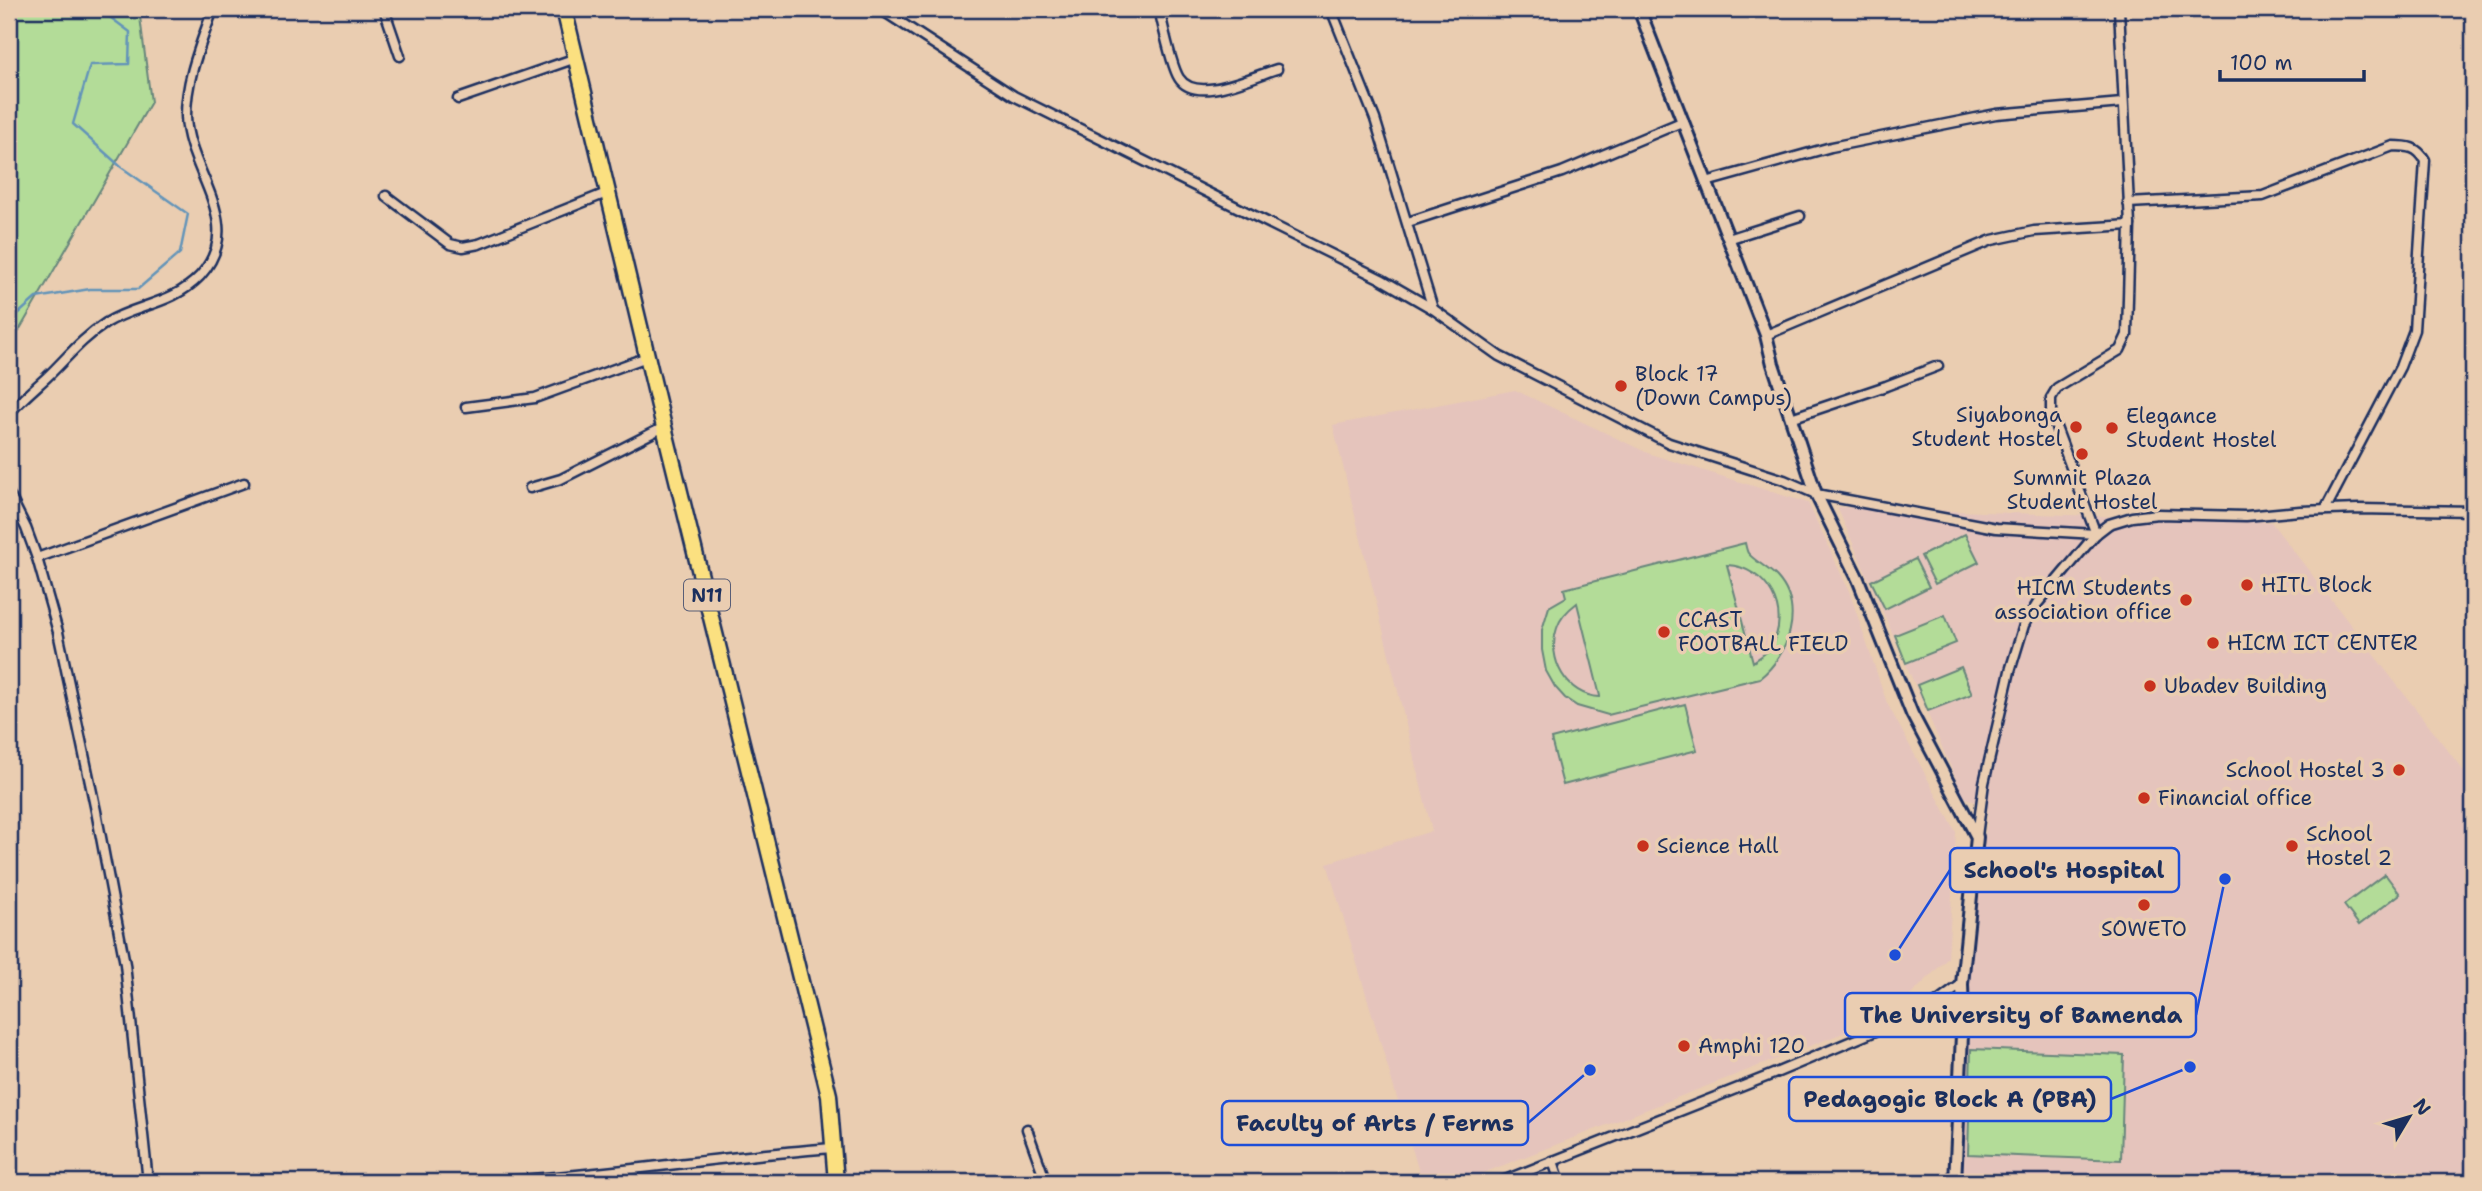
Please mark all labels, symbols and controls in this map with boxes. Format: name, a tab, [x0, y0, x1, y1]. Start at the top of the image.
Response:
scale bar	[2220, 38, 2363, 82]
text: 100 m	[2230, 49, 2293, 77]
place label: Block 17 (Down Campus)	[1635, 360, 1792, 412]
marker: Block 17 (Down Campus)	[1613, 378, 1629, 394]
place label: Siyabonga Student Hostel	[1912, 401, 2063, 453]
place label: Elegance Student Hostel	[2126, 402, 2277, 454]
marker: Siyabonga Student Hostel	[2068, 419, 2084, 435]
marker: Elegance Student Hostel	[2104, 420, 2120, 436]
marker: Summit Plaza Student Hostel	[2074, 446, 2090, 462]
place label: Summit Plaza Student Hostel	[2007, 464, 2158, 516]
place label: HITL Block	[2261, 571, 2372, 599]
place label: HICM Students association office	[1994, 574, 2172, 626]
marker: HITL Block	[2239, 577, 2255, 593]
road number: N11	[684, 580, 730, 610]
marker: HICM Students association office	[2178, 592, 2194, 608]
place label: CCAST FOOTBALL FIELD	[1678, 606, 1848, 658]
marker: CCAST FOOTBALL FIELD	[1656, 624, 1672, 640]
place label: HICM ICT CENTER	[2227, 629, 2417, 657]
marker: HICM ICT CENTER	[2205, 635, 2221, 651]
place label: Ubadev Building	[2164, 672, 2327, 700]
marker: Ubadev Building	[2142, 678, 2158, 694]
place label: School Hostel 3	[2226, 756, 2385, 784]
marker: School Hostel 3	[2391, 762, 2407, 778]
place label: Financial office	[2158, 784, 2312, 812]
marker: Financial office	[2136, 790, 2152, 806]
place label: School Hostel 2	[2306, 820, 2392, 872]
place label: Science Hall	[1657, 832, 1779, 860]
marker: Science Hall	[1635, 838, 1651, 854]
marker: School Hostel 2	[2284, 838, 2300, 854]
callout: School's Hospital	[1950, 848, 2179, 892]
text: School's Hospital	[1963, 855, 2165, 885]
marker: SOWETO	[2136, 897, 2152, 913]
place label: SOWETO	[2101, 915, 2187, 943]
callout: The University of Bamenda	[1845, 993, 2196, 1037]
text: The University of Bamenda	[1860, 1000, 2183, 1030]
place label: Amphi 120	[1698, 1032, 1805, 1060]
marker: Amphi 120	[1676, 1038, 1692, 1054]
callout: Pedagogic Block A (PBA)	[1789, 1077, 2111, 1121]
north arrow	[2374, 1082, 2444, 1152]
text: Pedagogic Block A (PBA)	[1803, 1084, 2097, 1114]
text: N	[2408, 1093, 2436, 1120]
callout: Faculty of Arts / Ferms	[1222, 1101, 1528, 1145]
text: Faculty of Arts / Ferms	[1236, 1108, 1514, 1138]

